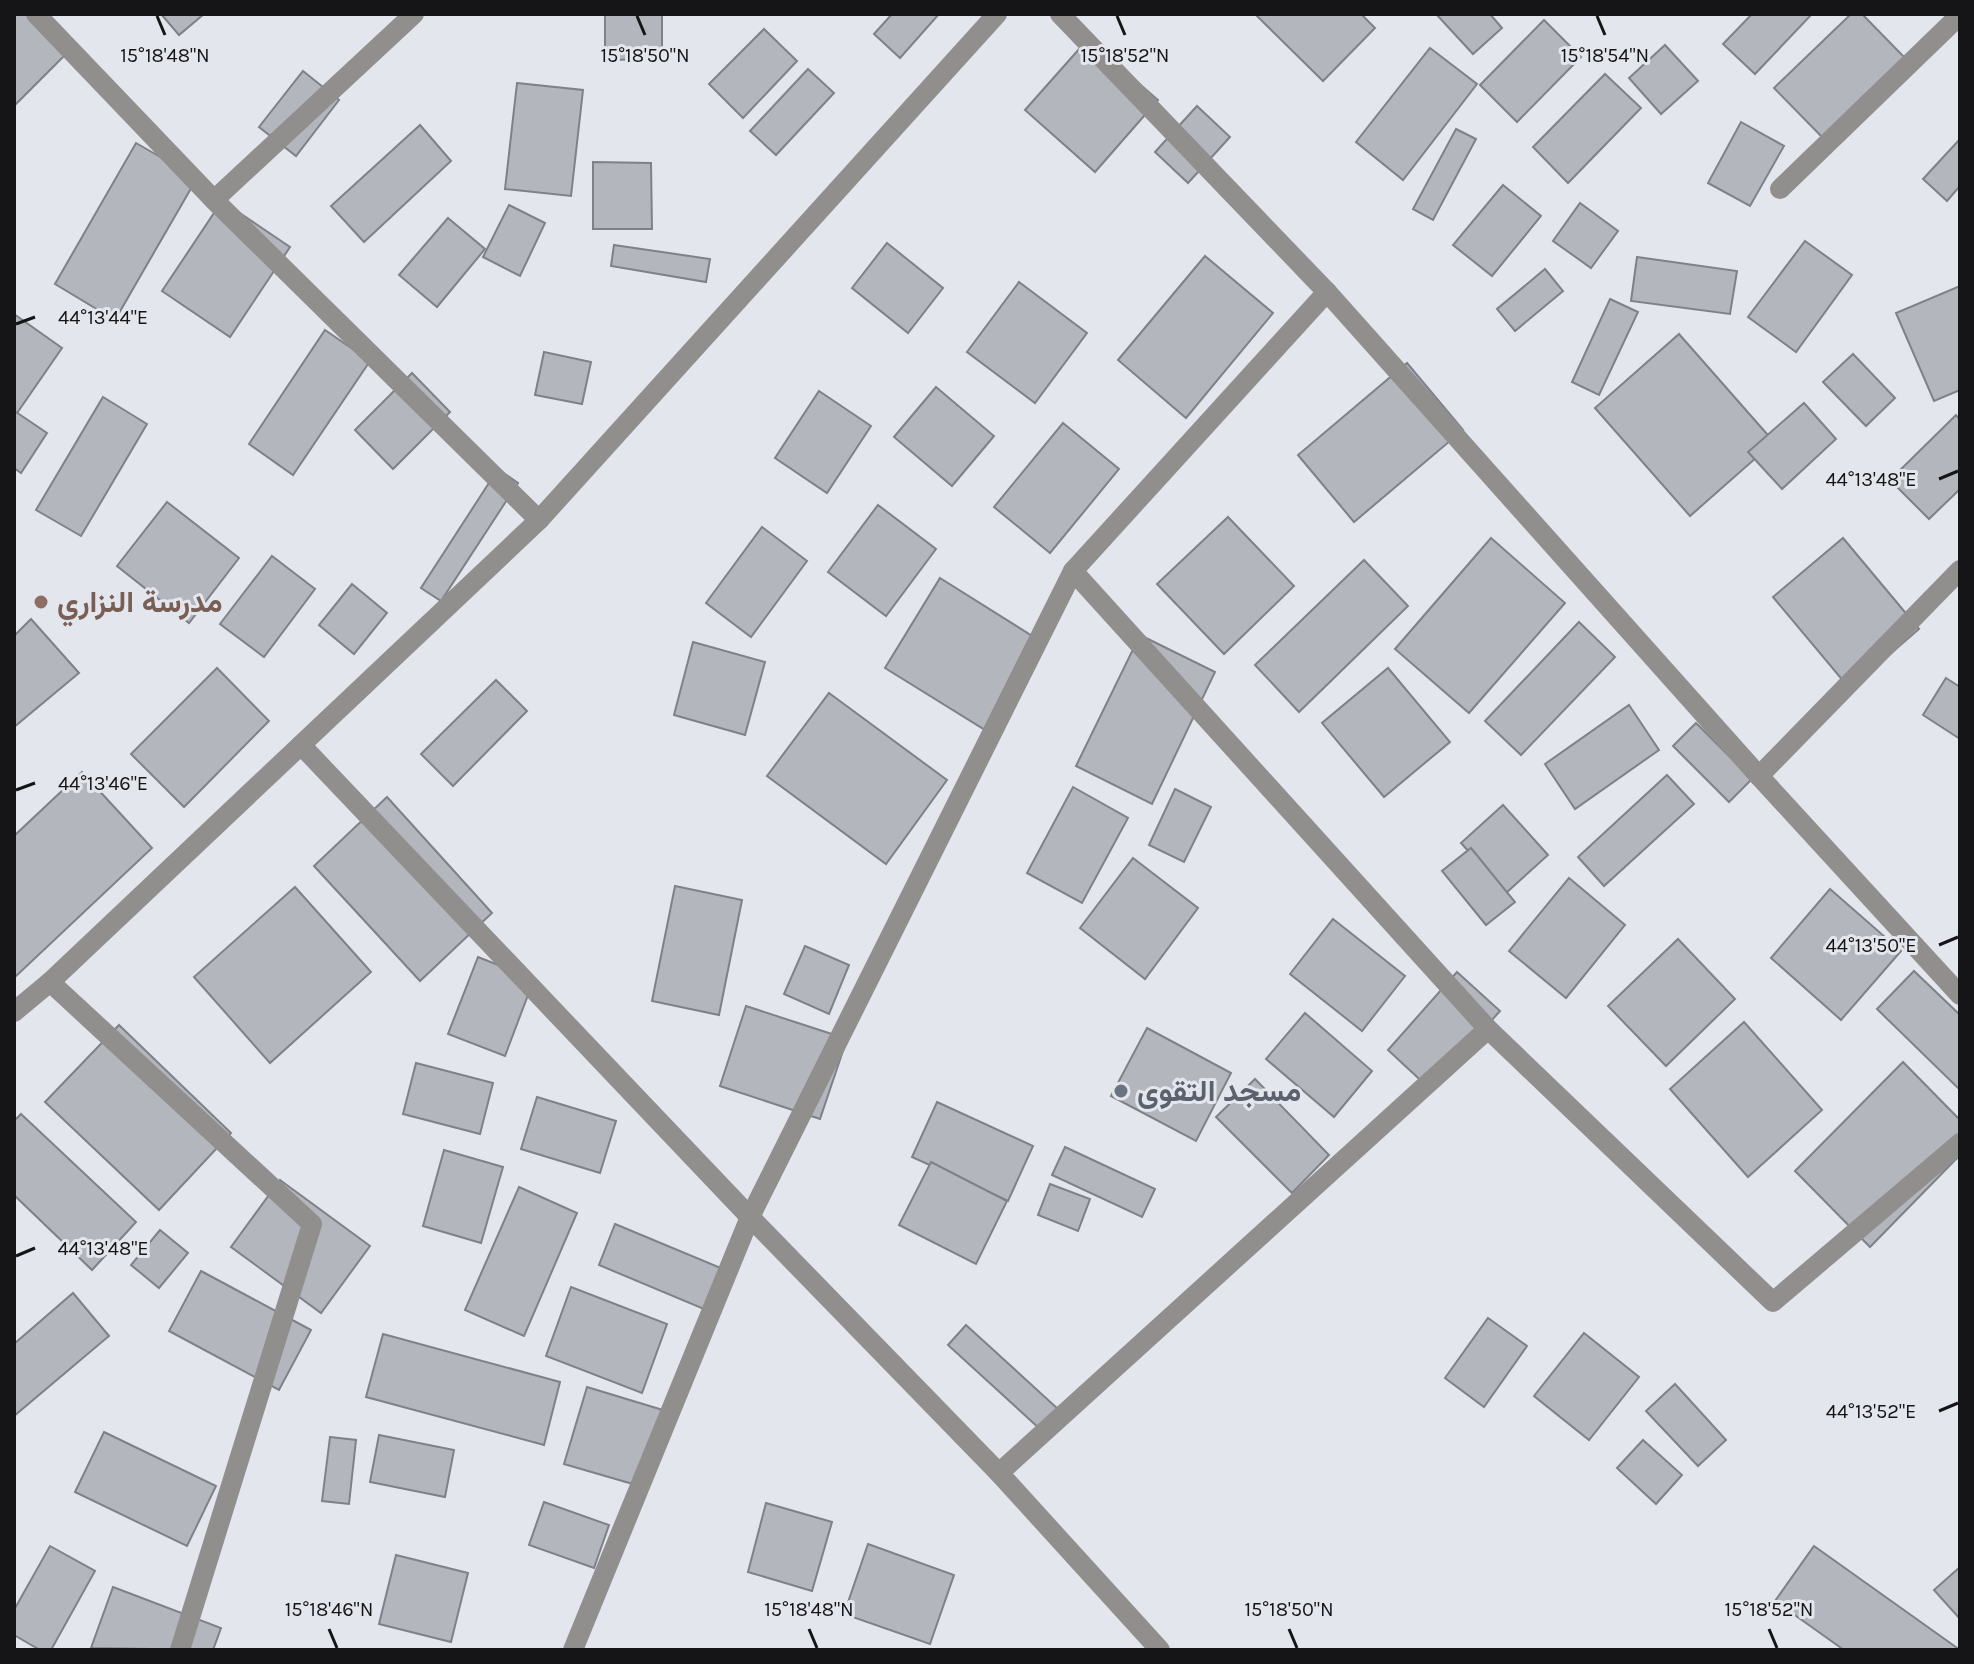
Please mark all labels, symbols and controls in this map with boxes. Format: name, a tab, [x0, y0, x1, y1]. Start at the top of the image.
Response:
text: 15°18'48"N	[120, 44, 210, 67]
text: 15°18'50"N	[600, 44, 690, 67]
text: 15°18'52"N	[1081, 44, 1169, 67]
text: 15°18'54"N	[1561, 44, 1649, 67]
text: 44°13'44"E	[58, 306, 148, 329]
text: 44°13'48"E	[1825, 468, 1917, 491]
place label: مدرسة النزاري	[57, 584, 223, 627]
marker: مدرسة النزاري	[32, 593, 50, 611]
text: 44°13'46"E	[58, 772, 148, 795]
text: 44°13'50"E	[1826, 934, 1916, 957]
place label: مسجد التقوى	[1137, 1073, 1301, 1109]
marker: مسجد التقوى	[1112, 1082, 1130, 1100]
text: 44°13'48"E	[57, 1237, 149, 1260]
text: 44°13'52"E	[1826, 1400, 1916, 1423]
text: 15°18'46"N	[285, 1598, 373, 1621]
text: 15°18'48"N	[764, 1598, 854, 1621]
text: 15°18'50"N	[1244, 1598, 1334, 1621]
text: 15°18'52"N	[1725, 1598, 1813, 1621]

